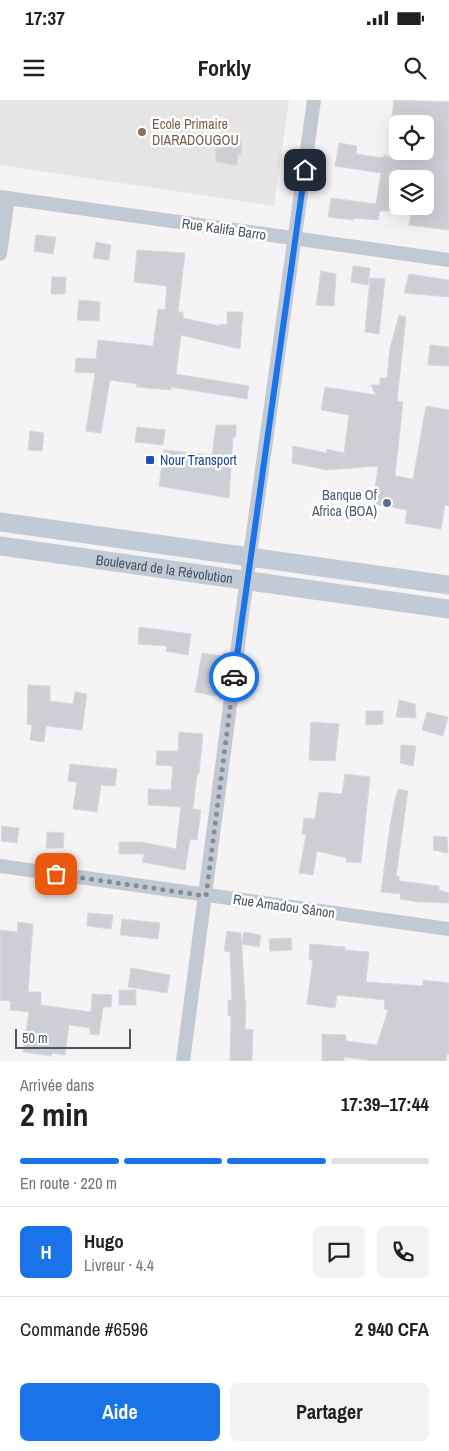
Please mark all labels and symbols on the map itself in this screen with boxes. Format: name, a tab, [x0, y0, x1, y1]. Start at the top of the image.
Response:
place label: Ecole Primaire DIARADOUGOU	[152, 115, 239, 149]
marker: Ecole Primaire DIARADOUGOU	[136, 126, 148, 138]
pin	[284, 149, 326, 191]
street label: Rue Kalifa Barro	[181, 214, 267, 244]
place label: Nour Transport	[160, 451, 237, 469]
marker: Nour Transport	[144, 454, 156, 466]
place label: Banque Of Africa (BOA)	[311, 486, 378, 520]
marker: Banque Of Africa (BOA)	[381, 497, 393, 509]
street label: Boulevard de la Révolution	[95, 551, 234, 588]
courier	[209, 652, 259, 702]
pin	[35, 853, 77, 895]
street label: Rue Amadou Sânon	[232, 890, 336, 922]
scale bar	[15, 1026, 131, 1049]

